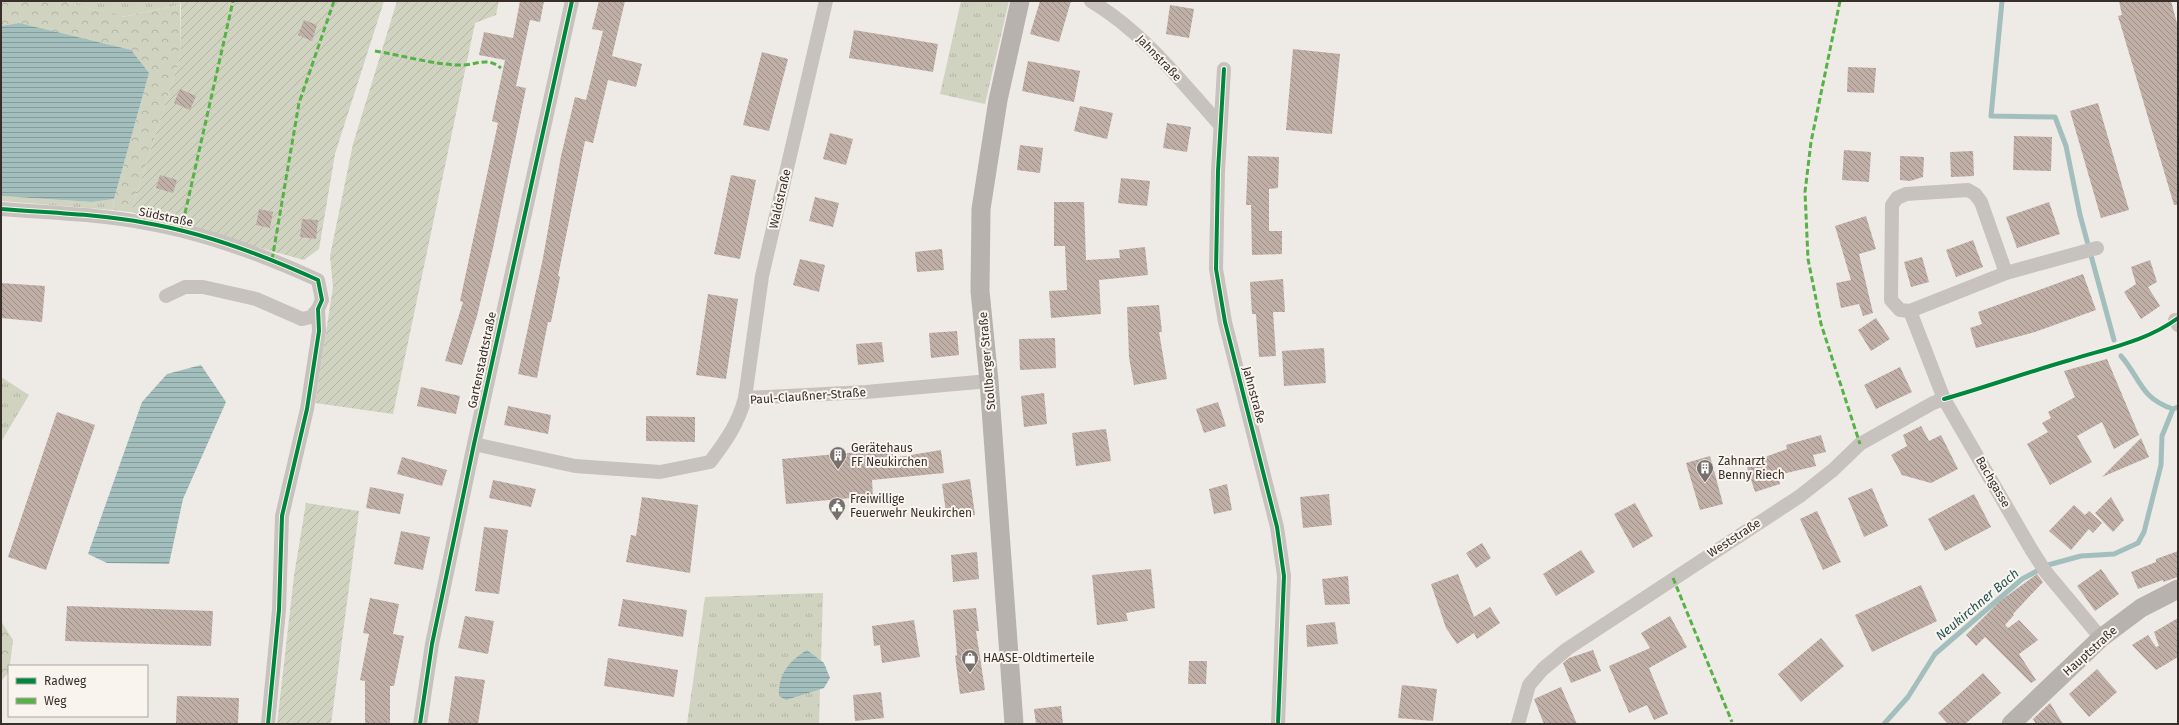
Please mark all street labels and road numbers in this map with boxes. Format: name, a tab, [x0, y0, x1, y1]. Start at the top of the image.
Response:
street label: Jahnstraße	[1134, 32, 1184, 84]
street label: Waldstraße	[766, 168, 794, 230]
street label: Südstraße	[138, 204, 194, 230]
street label: Gartenstadtstraße	[465, 310, 499, 410]
street label: Stollberger Straße	[976, 311, 998, 411]
street label: Jahnstraße	[1240, 365, 1268, 425]
street label: Paul-Claußner-Straße	[750, 385, 866, 407]
street label: Bachgasse	[1973, 454, 2013, 510]
street label: Weststraße	[1705, 516, 1763, 560]
street label: Hauptstraße	[2060, 623, 2120, 679]

